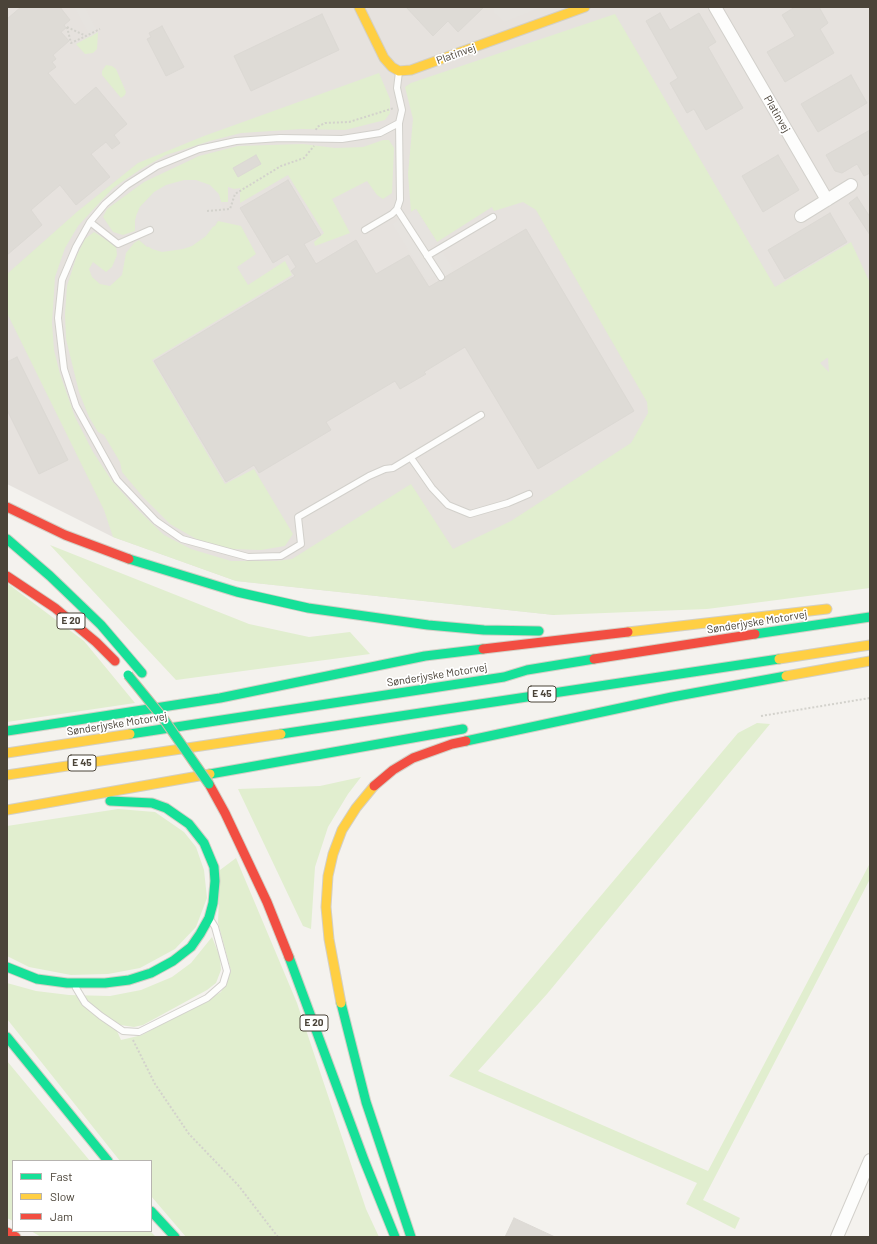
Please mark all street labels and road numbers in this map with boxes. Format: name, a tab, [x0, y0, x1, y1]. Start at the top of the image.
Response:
street label: Platinvej	[435, 41, 477, 67]
street label: Platinvej	[761, 93, 793, 135]
street label: Sønderjyske Motorvej	[706, 608, 808, 636]
road number: E 20	[57, 613, 85, 629]
street label: Sønderjyske Motorvej	[386, 661, 488, 689]
road number: E 45	[528, 686, 556, 702]
street label: Sønderjyske Motorvej	[66, 710, 168, 738]
road number: E 45	[68, 755, 96, 771]
road number: E 20	[300, 1015, 328, 1031]

